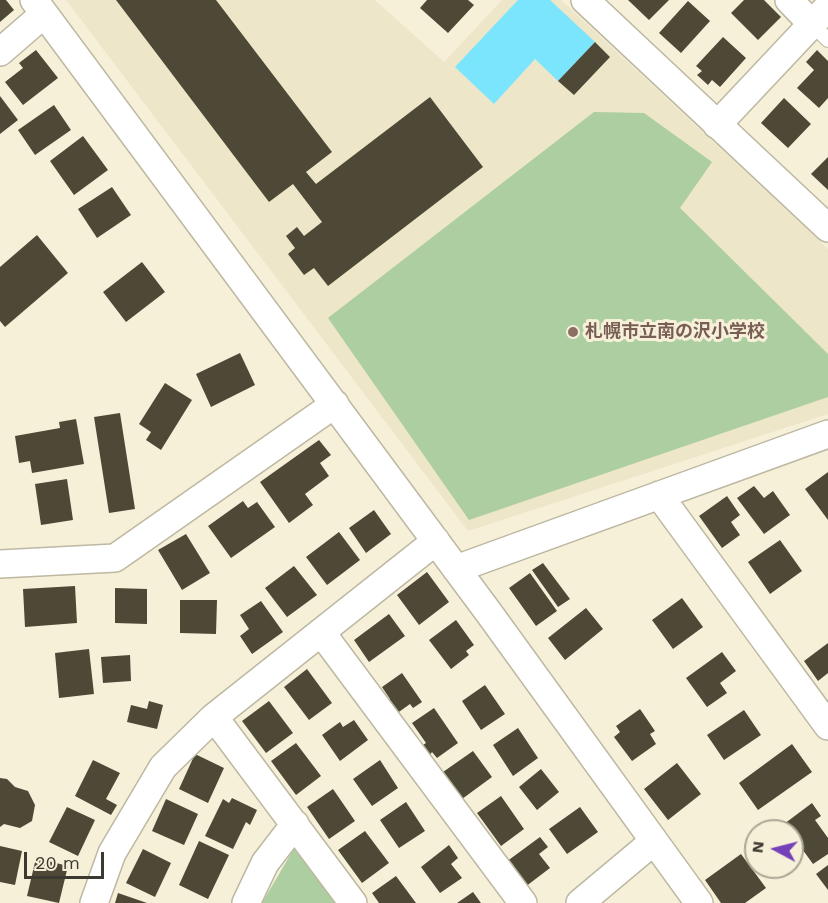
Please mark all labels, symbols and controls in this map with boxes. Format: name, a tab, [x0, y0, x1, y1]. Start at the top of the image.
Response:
place label: 札幌市立南の沢小学校	[585, 321, 765, 343]
marker: 札幌市立南の沢小学校	[566, 325, 580, 339]
north arrow	[744, 819, 804, 879]
scale bar	[27, 840, 106, 878]
text: N	[747, 840, 768, 854]
text: 20 m	[35, 852, 80, 873]

